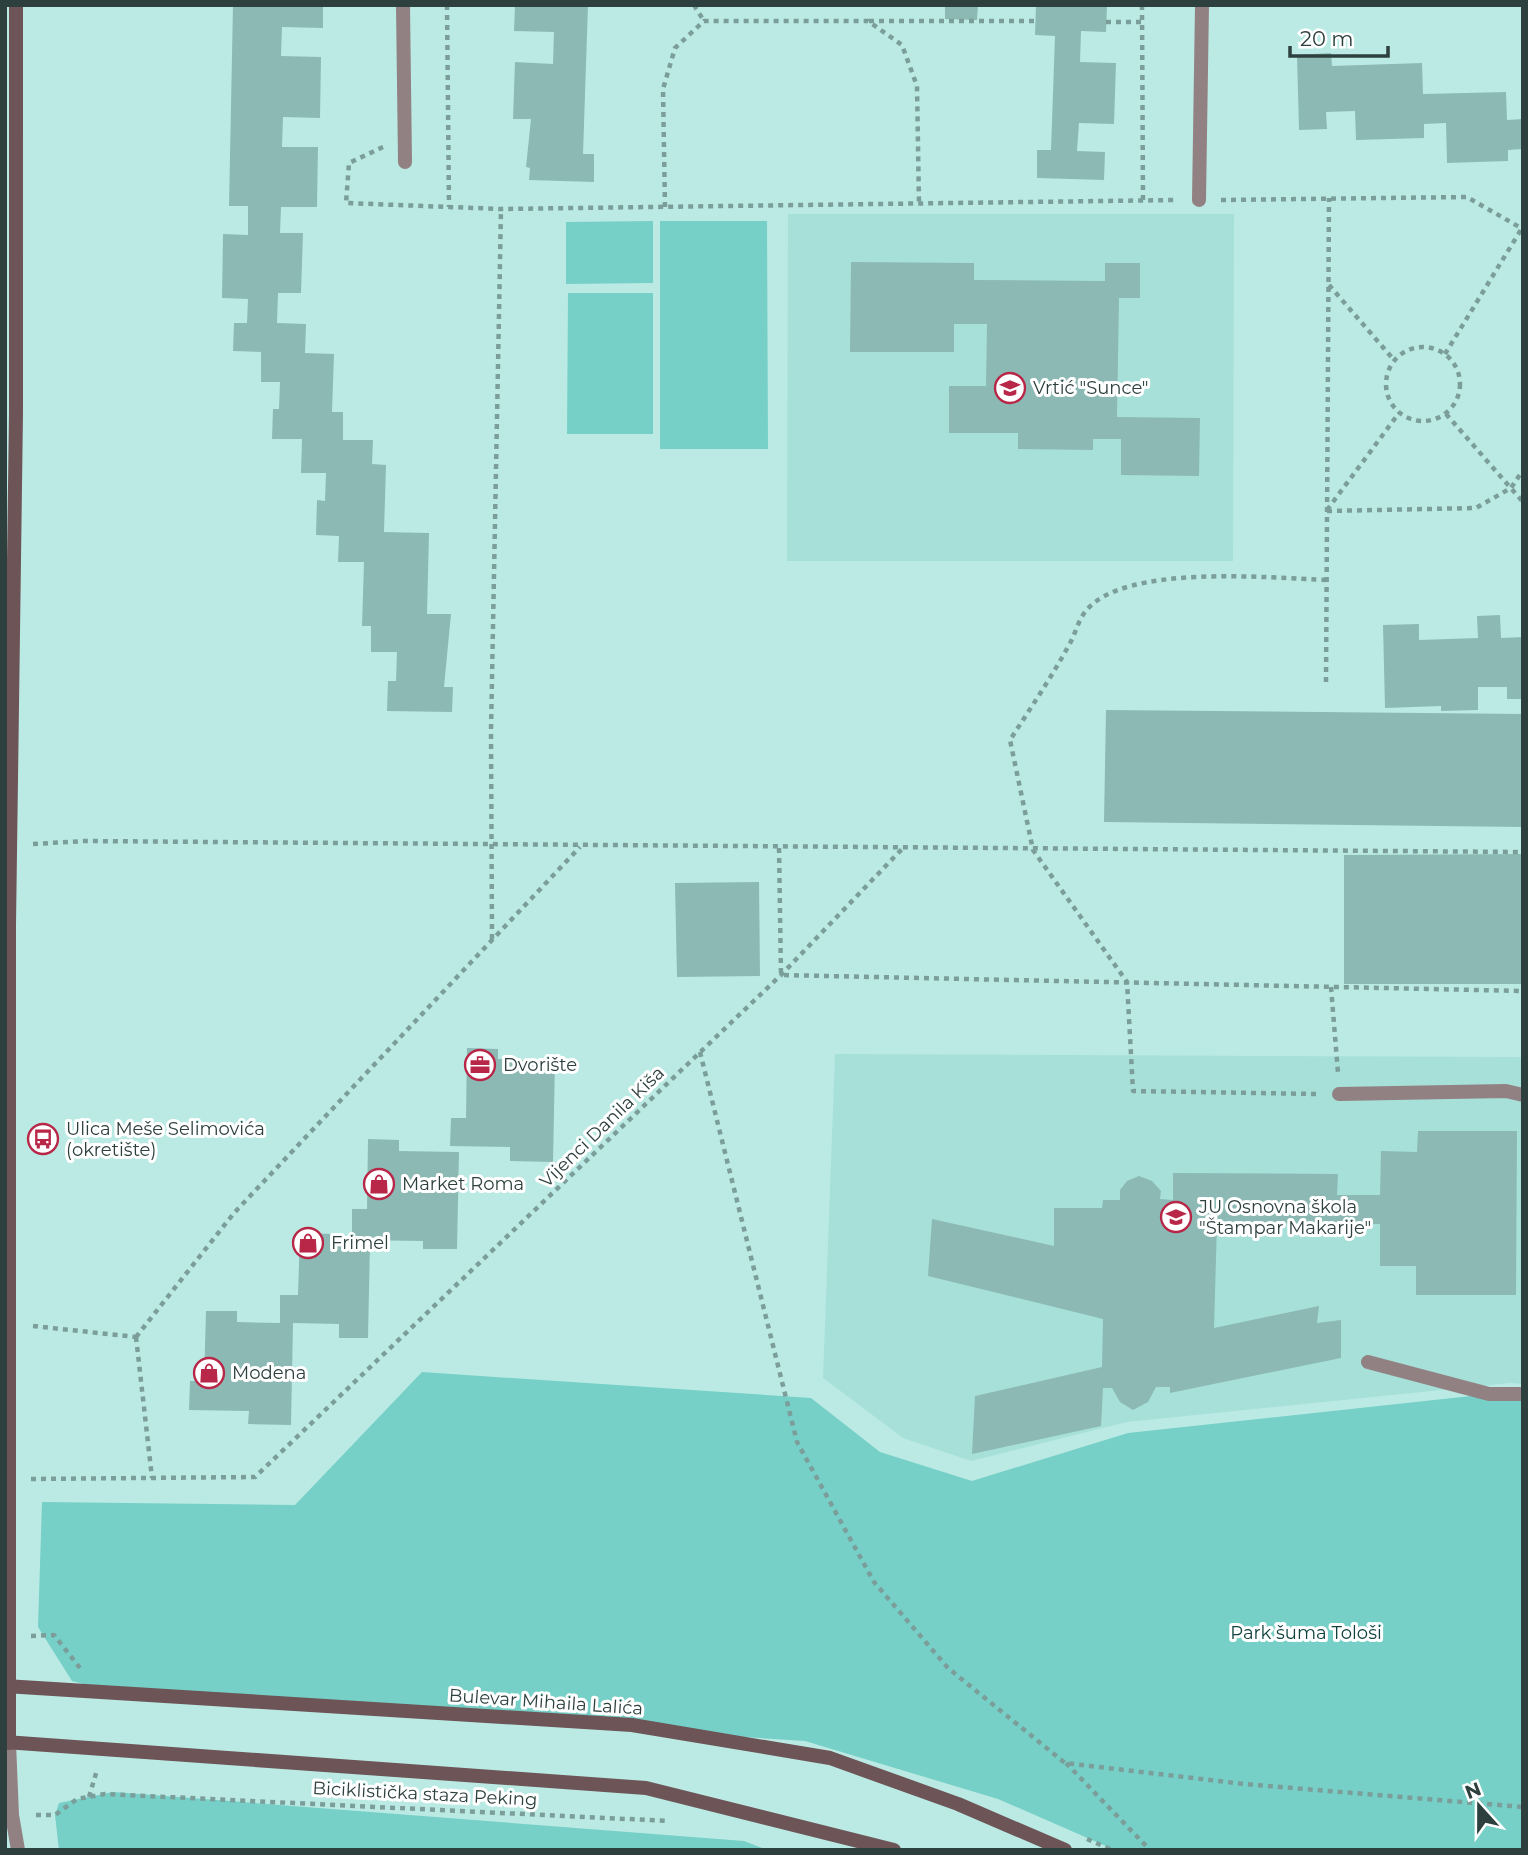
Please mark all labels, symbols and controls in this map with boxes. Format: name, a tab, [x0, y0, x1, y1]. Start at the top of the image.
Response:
scale bar	[1290, 14, 1388, 58]
text: 20 m	[1300, 26, 1354, 51]
school or university icon: Vrtić "Sunce"	[993, 371, 1027, 405]
place label: Vrtić "Sunce"	[1033, 377, 1149, 399]
office icon: Dvorište	[463, 1048, 497, 1082]
place label: Dvorište	[503, 1054, 577, 1076]
street label: Vijenci Danila Kiša	[535, 1062, 669, 1192]
place label: Ulica Meše Selimovića (okretište)	[66, 1118, 265, 1161]
bus stop icon: Ulica Meše Selimovića (okretište)	[26, 1122, 60, 1156]
shop icon: Market Roma	[362, 1167, 396, 1201]
place label: Market Roma	[402, 1173, 524, 1195]
place label: JU Osnovna škola "Štampar Makarije"	[1198, 1196, 1371, 1239]
school or university icon: JU Osnovna škola "Štampar Makarije"	[1159, 1200, 1193, 1234]
shop icon: Frimel	[291, 1226, 325, 1260]
place label: Frimel	[331, 1232, 389, 1254]
shop icon: Modena	[192, 1356, 226, 1390]
place label: Modena	[232, 1362, 306, 1384]
park label: Park šuma Tološi	[1230, 1622, 1382, 1644]
street label: Bulevar Mihaila Lalića	[448, 1684, 644, 1720]
north arrow	[1444, 1771, 1514, 1841]
street label: Biciklistička staza Peking	[312, 1777, 538, 1811]
text: N	[1462, 1777, 1484, 1804]

